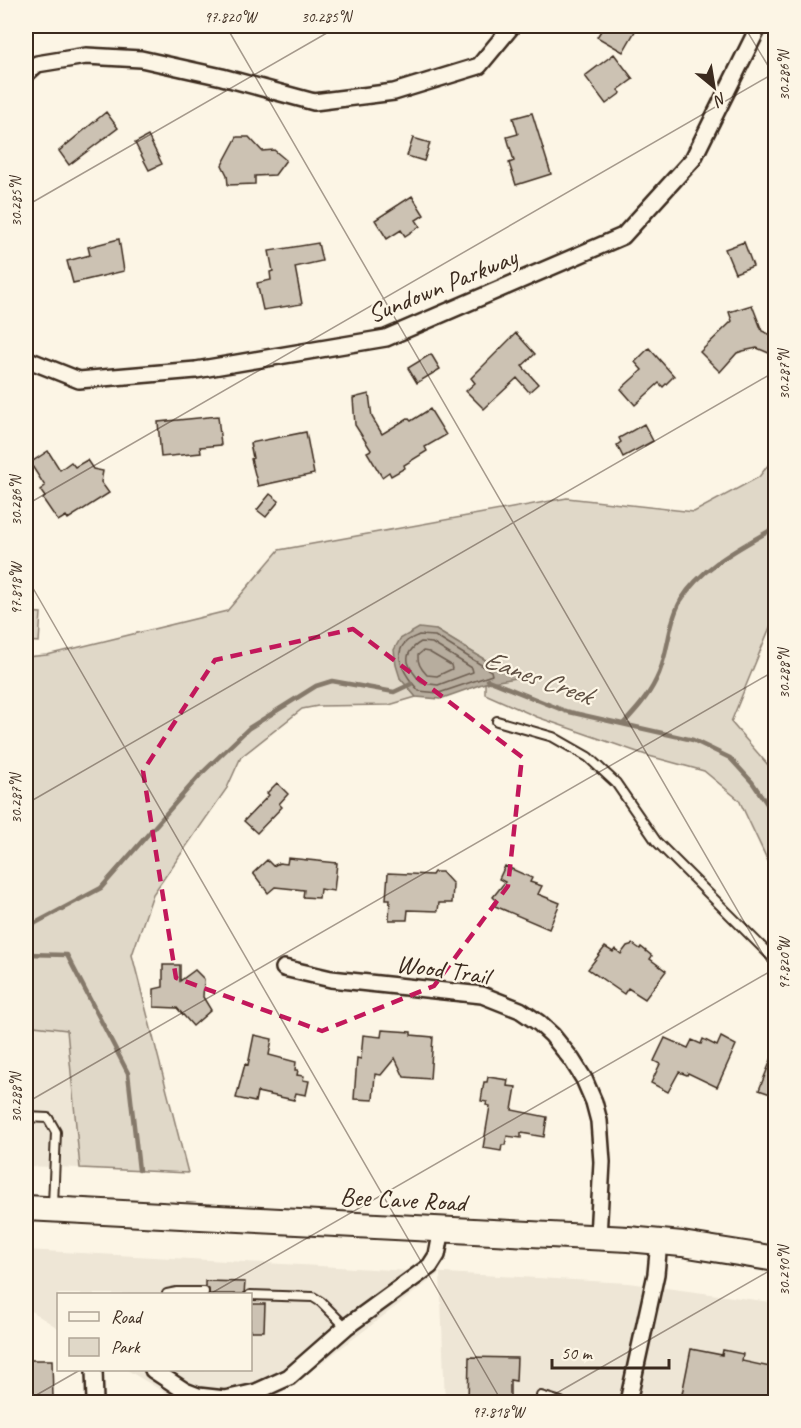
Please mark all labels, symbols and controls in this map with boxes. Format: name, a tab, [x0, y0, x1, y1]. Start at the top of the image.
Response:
text: 97.820°W	[204, 8, 259, 27]
text: 30.285°N	[301, 8, 354, 27]
text: 30.286°N	[775, 48, 794, 101]
north arrow	[684, 57, 744, 117]
text: N	[709, 88, 730, 112]
text: 30.285°N	[7, 174, 26, 227]
street label: Sundown Parkway	[363, 240, 524, 330]
text: 30.287°N	[775, 347, 794, 400]
text: 30.286°N	[7, 473, 26, 526]
text: 97.818°W	[7, 560, 26, 615]
water label: Eanes Creek	[479, 642, 602, 714]
text: 30.288°N	[775, 646, 794, 699]
text: 30.287°N	[7, 771, 26, 824]
text: 97.820°W	[775, 935, 794, 990]
street label: Wood Trail	[394, 947, 496, 993]
text: 30.288°N	[7, 1070, 26, 1123]
street label: Bee Cave Road	[339, 1180, 471, 1219]
text: 30.290°N	[775, 1243, 794, 1296]
legend	[57, 1293, 252, 1371]
text: Road	[111, 1306, 144, 1328]
scale bar	[552, 1332, 669, 1370]
text: Park	[111, 1336, 141, 1358]
text: 50 m	[561, 1342, 594, 1364]
text: 97.818°W	[472, 1403, 527, 1422]

